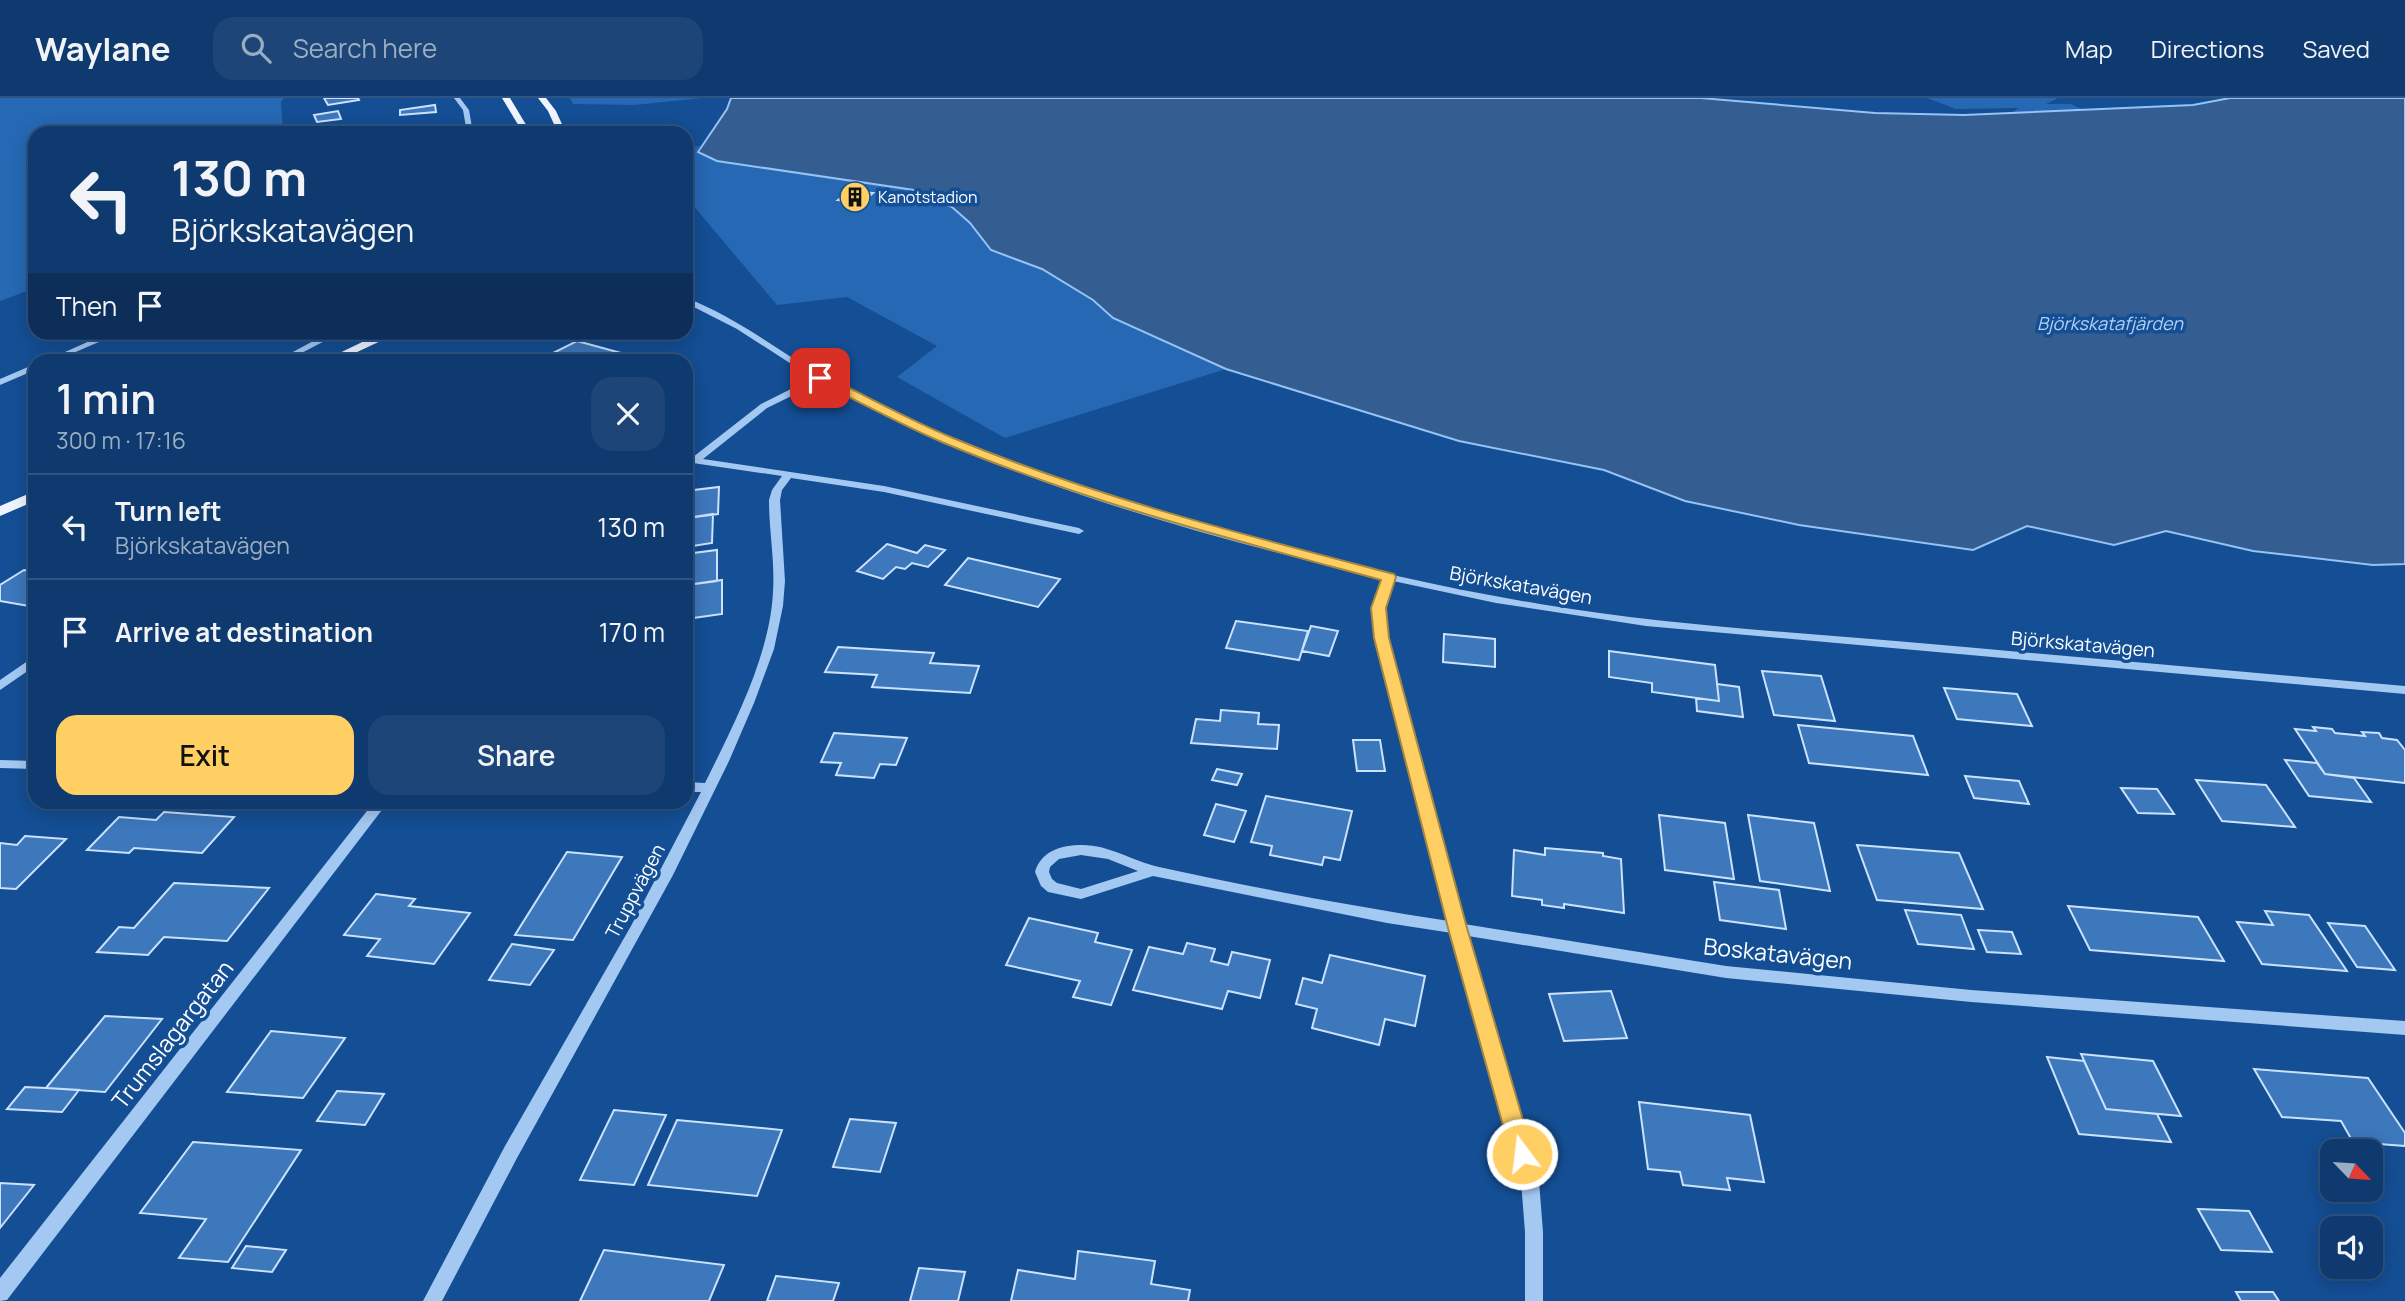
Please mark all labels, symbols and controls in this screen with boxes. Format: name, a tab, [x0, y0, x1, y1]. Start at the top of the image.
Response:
search box	[213, 17, 703, 80]
text: Waylane	[35, 26, 171, 71]
icon: search	[237, 29, 275, 67]
text: Search here	[293, 30, 437, 66]
text: Map	[2065, 32, 2113, 65]
text: Directions	[2151, 32, 2264, 65]
text: Saved	[2302, 32, 2370, 65]
text: 130 m	[171, 144, 307, 211]
icon: left	[56, 154, 147, 245]
building icon: Kanotstadion	[838, 180, 872, 214]
place label: Kanotstadion	[878, 186, 978, 208]
text: Björkskatavägen	[171, 208, 414, 252]
icon: arrive	[131, 287, 169, 325]
text: Then	[56, 288, 117, 324]
water label: Björkskatafjärden	[2037, 311, 2184, 335]
pin	[790, 348, 850, 408]
icon: arrive	[801, 359, 839, 397]
text: 1 min	[56, 369, 156, 427]
button: close	[591, 377, 665, 451]
text: 300 m · 17:16	[56, 424, 186, 456]
text: Turn left	[115, 493, 222, 529]
icon: left	[56, 508, 94, 546]
text: 130 m	[597, 509, 665, 545]
text: Björkskatavägen	[115, 529, 290, 561]
street label: Björkskatavägen	[1448, 560, 1594, 610]
icon: arrive	[56, 613, 94, 651]
text: Arrive at destination	[115, 614, 373, 650]
text: 170 m	[599, 614, 665, 650]
street label: Björkskatavägen	[2010, 625, 2156, 663]
button: Exit	[56, 715, 354, 795]
button: Share	[368, 715, 665, 795]
street label: Truppvägen	[599, 839, 671, 943]
street label: Boskatavägen	[1702, 929, 1854, 977]
street label: Trumslagargatan	[104, 953, 240, 1115]
position arrow	[1485, 1117, 1559, 1191]
north arrow	[2320, 1139, 2384, 1202]
map controls	[2320, 1139, 2383, 1279]
button: sound	[2320, 1216, 2383, 1279]

